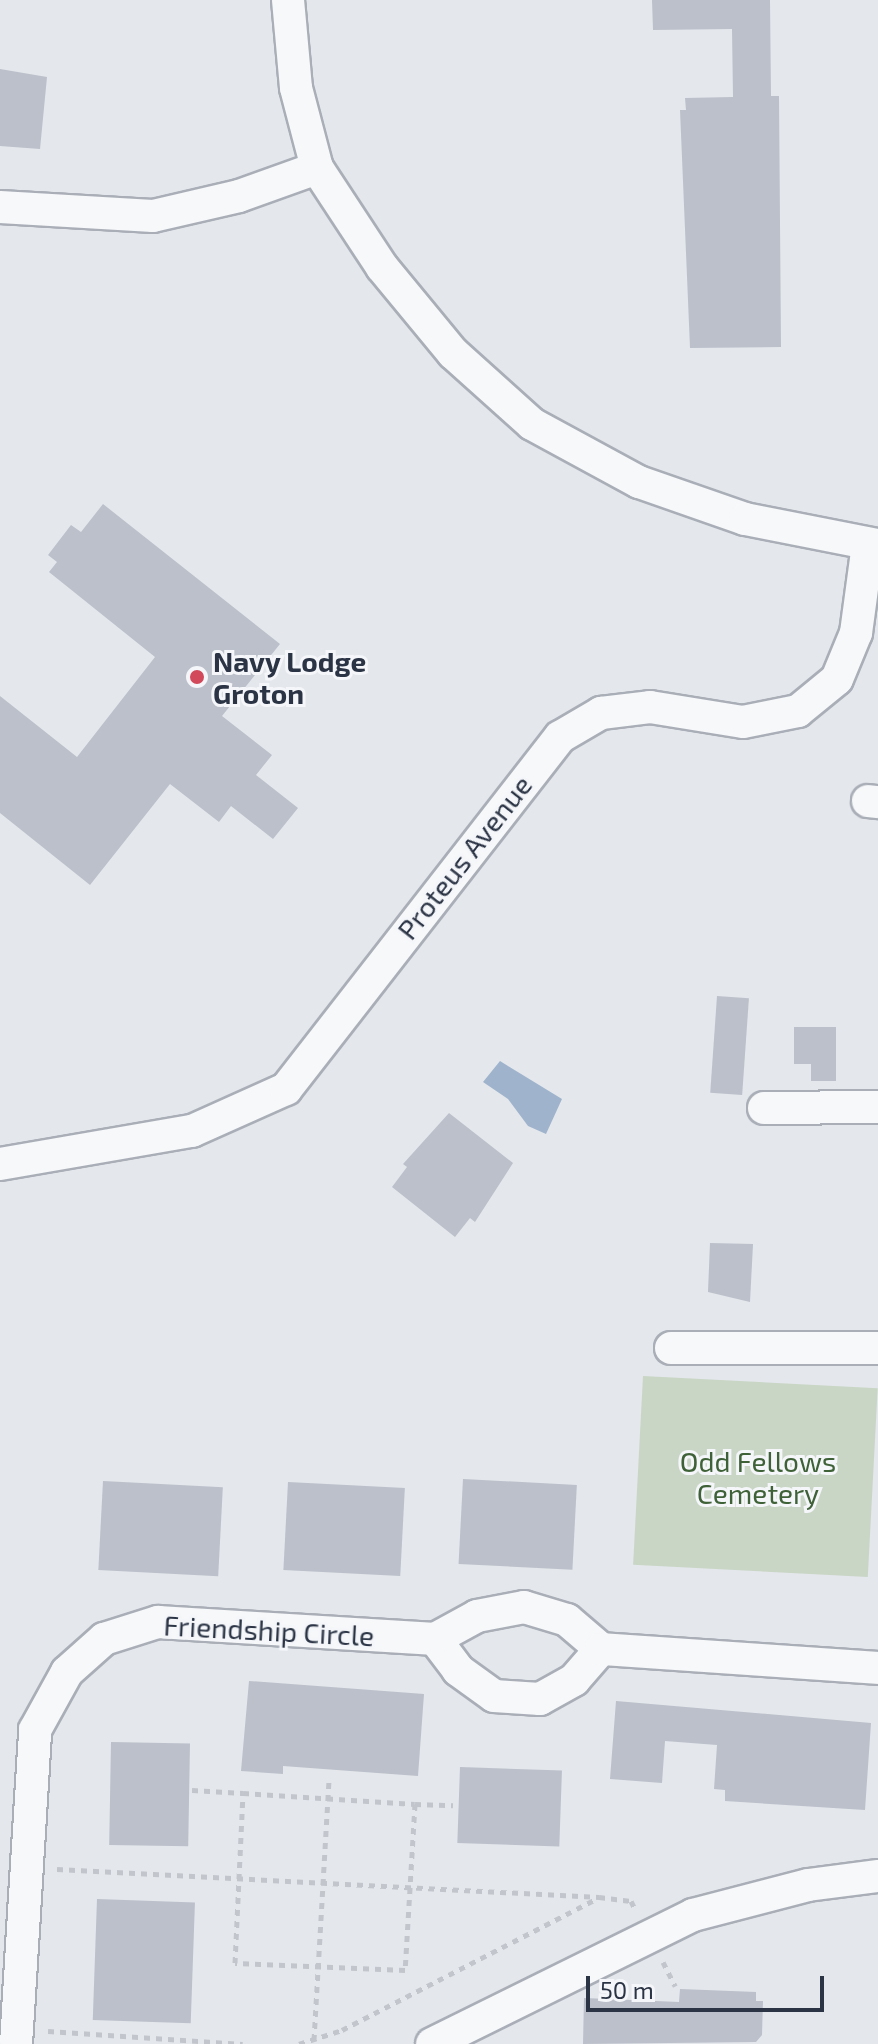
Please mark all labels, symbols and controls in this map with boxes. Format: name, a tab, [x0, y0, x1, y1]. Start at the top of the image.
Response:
place label: Navy Lodge Groton	[213, 644, 367, 710]
marker: Navy Lodge Groton	[188, 668, 206, 686]
street label: Proteus Avenue	[389, 768, 539, 946]
park label: Odd Fellows Cemetery	[680, 1444, 836, 1510]
street label: Friendship Circle	[163, 1608, 375, 1652]
scale bar	[590, 1960, 828, 2010]
text: 50 m	[600, 1975, 654, 2004]

